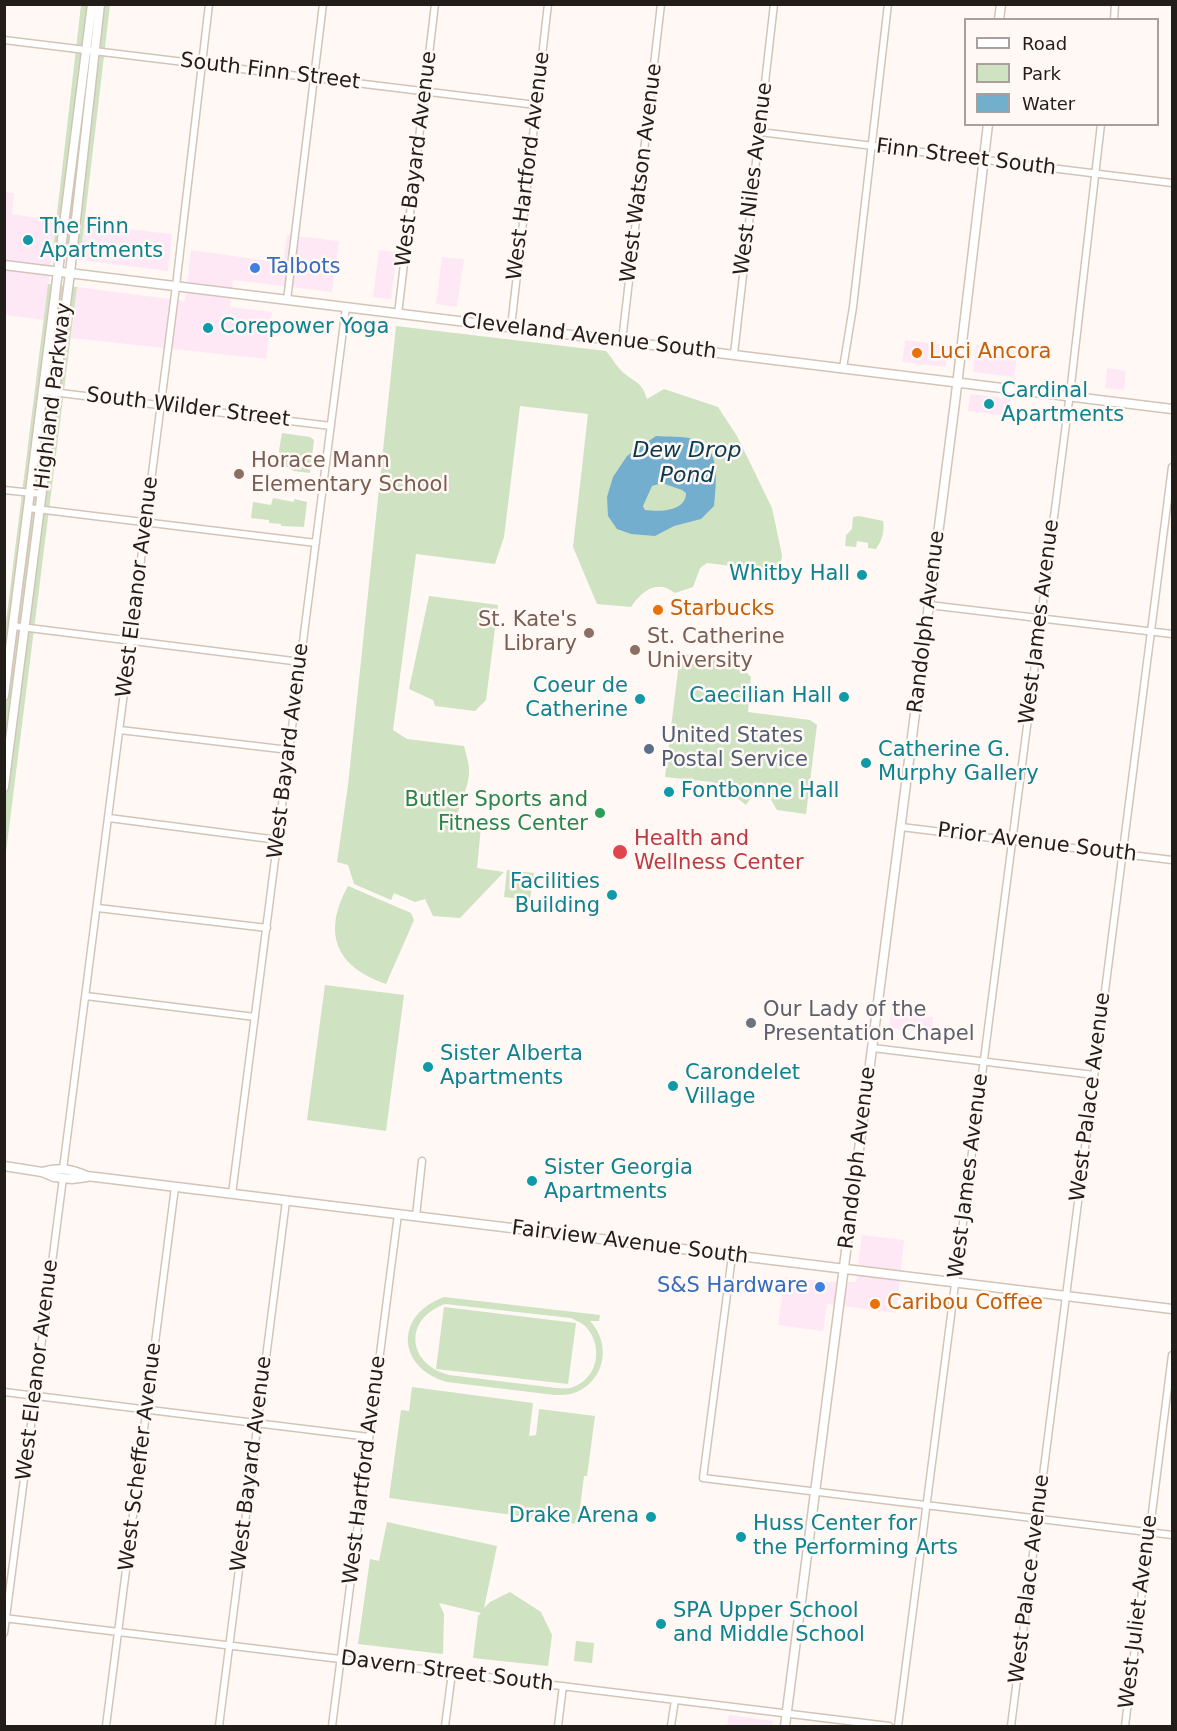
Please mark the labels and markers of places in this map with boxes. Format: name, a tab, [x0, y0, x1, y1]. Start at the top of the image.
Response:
place label: The Finn Apartments	[40, 215, 163, 265]
marker: The Finn Apartments	[21, 233, 35, 247]
place label: Talbots	[267, 255, 340, 281]
marker: Talbots	[248, 261, 262, 275]
place label: Corepower Yoga	[220, 315, 389, 341]
marker: Corepower Yoga	[201, 321, 215, 335]
place label: Luci Ancora	[929, 340, 1051, 366]
marker: Luci Ancora	[910, 346, 924, 360]
place label: Cardinal Apartments	[1001, 379, 1124, 429]
marker: Cardinal Apartments	[982, 397, 996, 411]
place label: Horace Mann Elementary School	[251, 449, 448, 499]
marker: Horace Mann Elementary School	[232, 467, 246, 481]
place label: Whitby Hall	[729, 562, 850, 588]
marker: Whitby Hall	[855, 568, 869, 582]
place label: Starbucks	[670, 597, 774, 623]
marker: Starbucks	[651, 603, 665, 617]
place label: St. Kate's Library	[478, 608, 577, 658]
place label: St. Catherine University	[647, 625, 785, 675]
marker: St. Kate's Library	[582, 626, 596, 640]
marker: St. Catherine University	[628, 643, 642, 657]
place label: Coeur de Catherine	[525, 674, 628, 724]
place label: Caecilian Hall	[689, 684, 832, 710]
marker: Caecilian Hall	[837, 690, 851, 704]
marker: Coeur de Catherine	[633, 692, 647, 706]
place label: United States Postal Service	[661, 724, 808, 774]
place label: Catherine G. Murphy Gallery	[878, 738, 1039, 788]
marker: United States Postal Service	[642, 742, 656, 756]
marker: Catherine G. Murphy Gallery	[859, 756, 873, 770]
place label: Fontbonne Hall	[681, 779, 839, 805]
marker: Fontbonne Hall	[662, 785, 676, 799]
place label: Butler Sports and Fitness Center	[404, 788, 588, 838]
marker: Butler Sports and Fitness Center	[593, 806, 607, 820]
place label: Health and Wellness Center	[634, 827, 804, 877]
marker: Health and Wellness Center	[611, 843, 629, 861]
place label: Facilities Building	[510, 870, 600, 920]
marker: Facilities Building	[605, 888, 619, 902]
place label: Our Lady of the Presentation Chapel	[763, 998, 974, 1048]
marker: Our Lady of the Presentation Chapel	[744, 1016, 758, 1030]
place label: Sister Alberta Apartments	[440, 1042, 583, 1092]
marker: Sister Alberta Apartments	[421, 1060, 435, 1074]
place label: Carondelet Village	[685, 1061, 800, 1111]
marker: Carondelet Village	[666, 1079, 680, 1093]
place label: Sister Georgia Apartments	[544, 1156, 693, 1206]
marker: Sister Georgia Apartments	[525, 1174, 539, 1188]
place label: S&S Hardware	[657, 1274, 808, 1300]
marker: S&S Hardware	[813, 1280, 827, 1294]
place label: Caribou Coffee	[887, 1291, 1043, 1317]
marker: Caribou Coffee	[868, 1297, 882, 1311]
place label: Drake Arena	[509, 1504, 639, 1530]
marker: Drake Arena	[644, 1510, 658, 1524]
place label: Huss Center for the Performing Arts	[753, 1512, 958, 1562]
marker: Huss Center for the Performing Arts	[734, 1530, 748, 1544]
place label: SPA Upper School and Middle School	[673, 1599, 865, 1649]
marker: SPA Upper School and Middle School	[654, 1617, 668, 1631]

